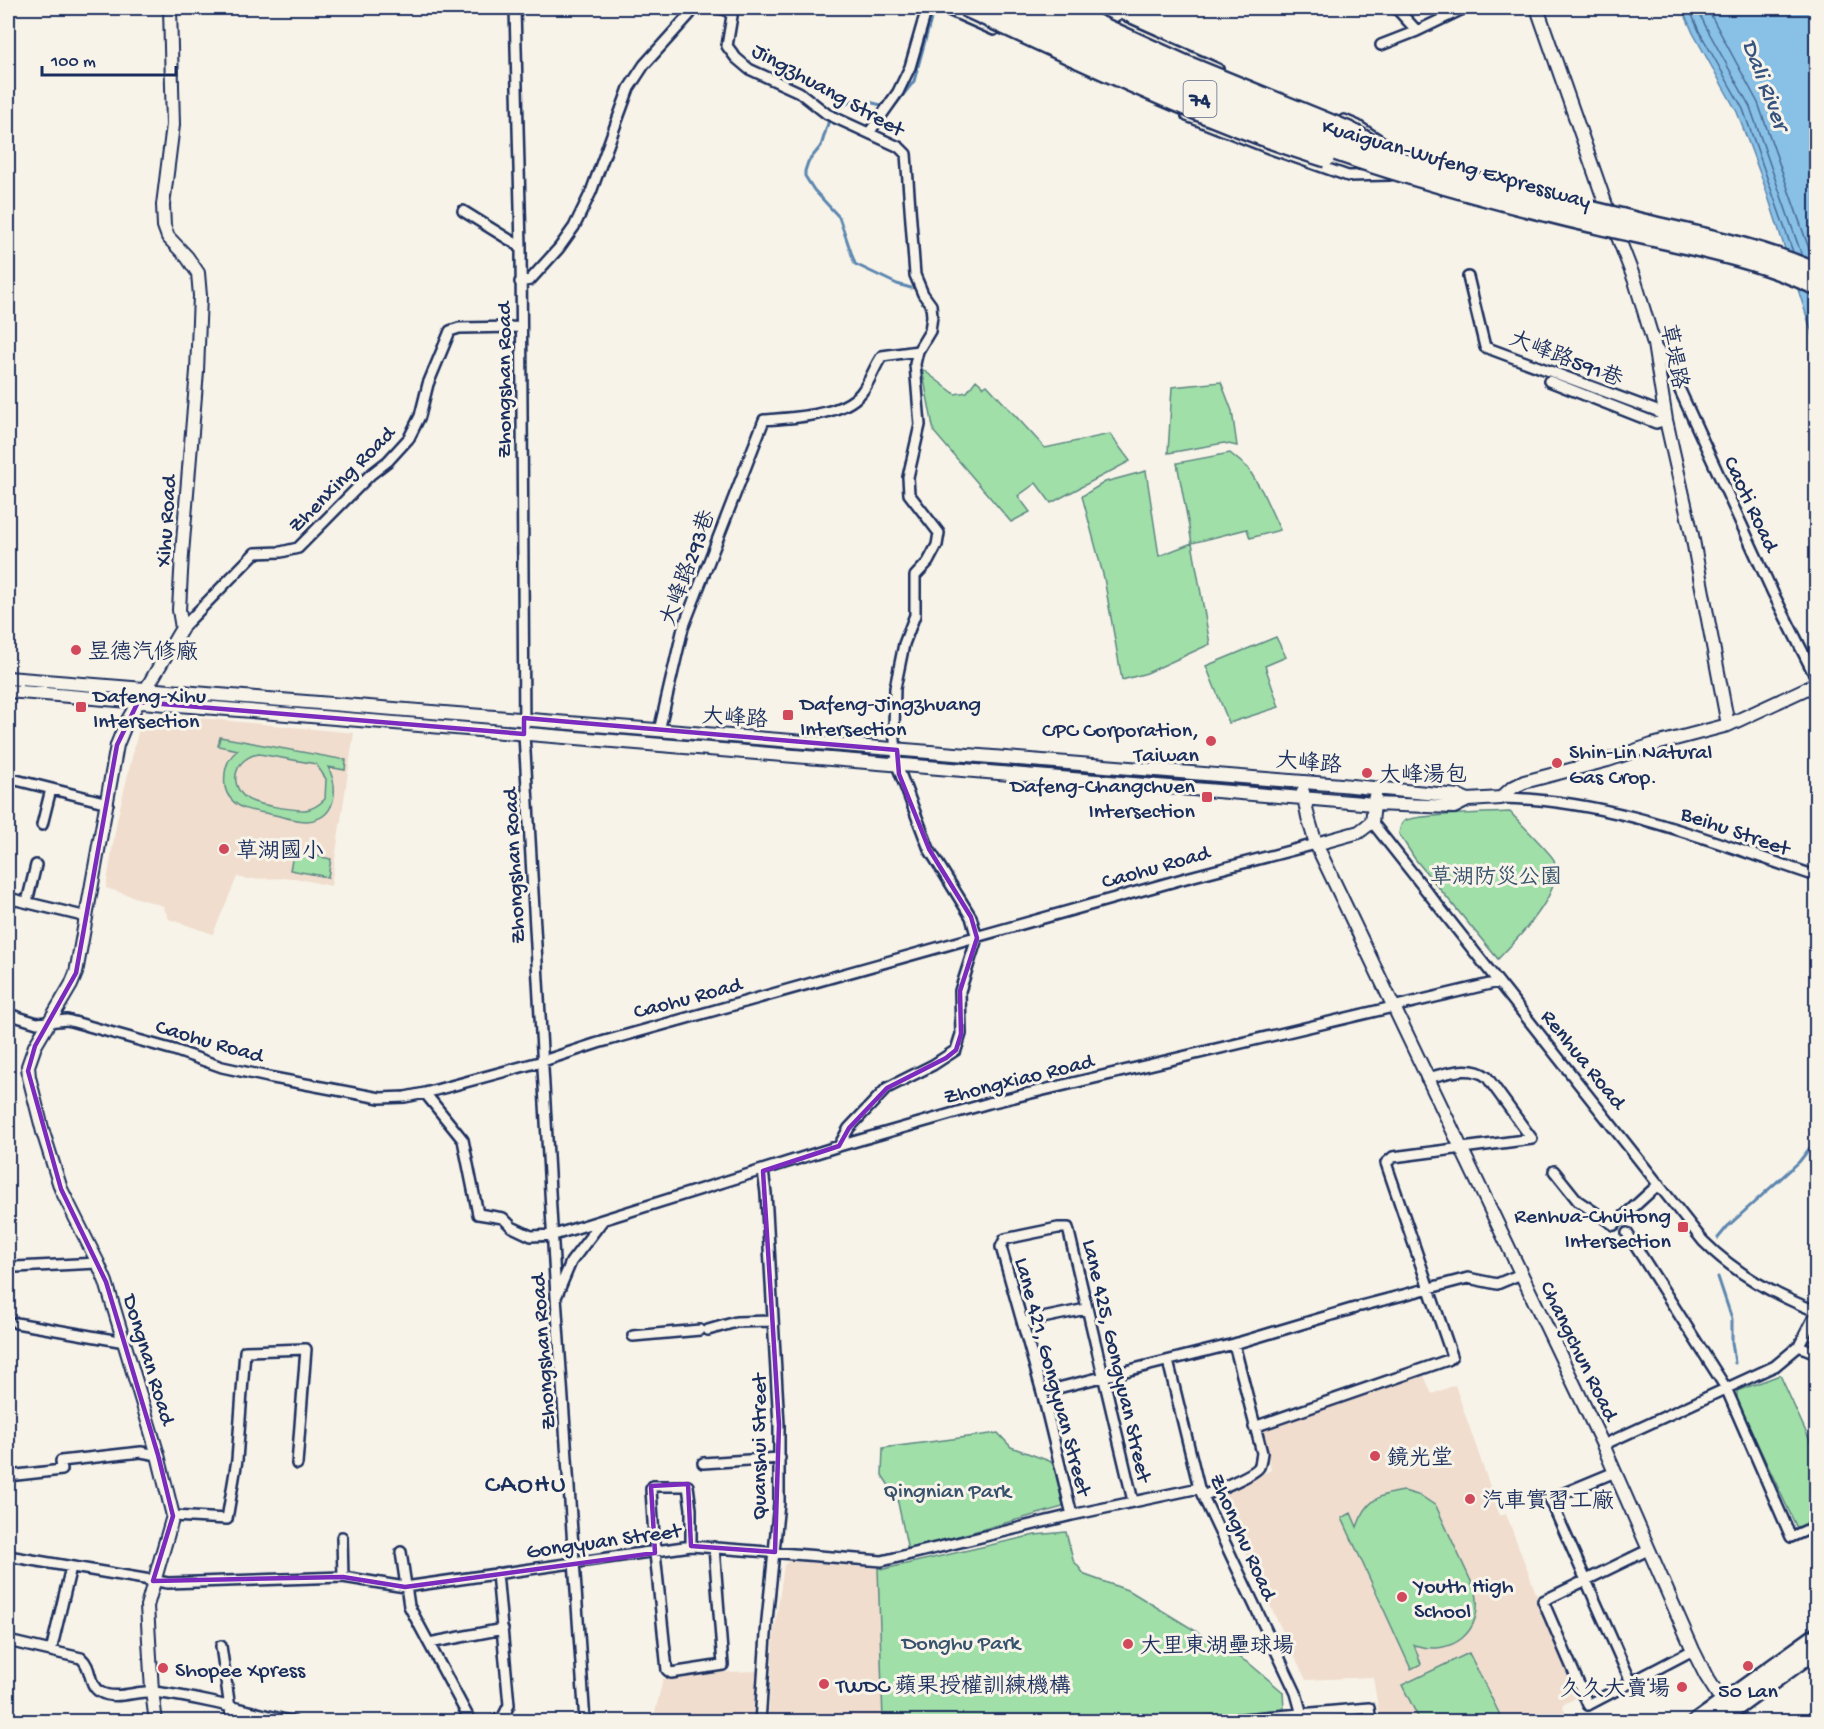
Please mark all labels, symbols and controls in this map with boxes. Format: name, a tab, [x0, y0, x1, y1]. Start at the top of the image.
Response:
water label: Dali River	[1733, 36, 1796, 139]
scale bar	[42, 39, 176, 77]
street label: Jingzhuang Street	[746, 39, 910, 145]
text: 100 m	[50, 52, 96, 73]
road number: 74	[1184, 81, 1216, 117]
street label: Kuaiguan-Wufeng Expressway	[1318, 115, 1594, 217]
street label: Zhongshan Road	[493, 300, 519, 458]
street label: 草堤路	[1653, 321, 1693, 392]
street label: 大峰路591巷	[1505, 325, 1627, 394]
street label: Zhenxing Road	[284, 420, 403, 540]
street label: Caoti Road	[1716, 453, 1784, 559]
street label: Xihu Road	[152, 472, 184, 569]
street label: 大峰路293巷	[655, 506, 723, 630]
place label: 昱德汽修廠	[88, 640, 198, 667]
marker: 昱德汽修廠	[69, 643, 83, 657]
place label: Dafeng-Xihu Intersection	[91, 685, 206, 736]
place label: Dafeng-Jingzhuang Intersection	[798, 693, 981, 744]
marker: Dafeng-Xihu Intersection	[74, 700, 88, 714]
street label: 大峰路	[701, 703, 769, 735]
marker: Dafeng-Jingzhuang Intersection	[781, 708, 795, 722]
place label: CPC Corporation, Taiwan	[1042, 719, 1200, 770]
marker: CPC Corporation, Taiwan	[1204, 734, 1218, 748]
place label: Shin-Lin Natural Gas Crop.	[1569, 741, 1713, 792]
street label: 大峰路	[1275, 747, 1343, 781]
marker: Shin-Lin Natural Gas Crop.	[1550, 756, 1564, 770]
place label: 大峰湯包	[1379, 762, 1467, 790]
marker: 大峰湯包	[1360, 766, 1374, 780]
place label: Dafeng-Changchuen Intersection	[1008, 775, 1196, 826]
street label: Zhongshan Road	[499, 785, 533, 945]
marker: Dafeng-Changchuen Intersection	[1200, 790, 1214, 804]
street label: Beihu Street	[1676, 802, 1794, 864]
place label: 草湖國小	[236, 839, 324, 866]
street label: Caohu Road	[1099, 840, 1215, 897]
marker: 草湖國小	[217, 842, 231, 856]
park label: 草湖防災公園	[1430, 865, 1562, 892]
street label: Caohu Road	[631, 972, 747, 1027]
street label: Renhua Road	[1534, 1005, 1631, 1117]
street label: Caohu Road	[152, 1015, 268, 1071]
street label: Zhongxiao Road	[941, 1049, 1099, 1112]
place label: Renhua-Chuitong Intersection	[1514, 1205, 1672, 1256]
marker: Renhua-Chuitong Intersection	[1676, 1220, 1690, 1234]
street label: Lane 425, Gongyuan Street	[1075, 1237, 1156, 1487]
street label: Lane 421, Gongyuan Street	[1007, 1255, 1096, 1501]
street label: Zhongshan Road	[526, 1271, 563, 1431]
street label: Changchun Road	[1532, 1278, 1623, 1428]
street label: Dongnan Road	[114, 1290, 180, 1431]
street label: Quanshui Street	[748, 1372, 774, 1520]
place label: 鏡光堂	[1387, 1445, 1453, 1473]
marker: 鏡光堂	[1368, 1449, 1382, 1463]
street label: Zhonghu Road	[1202, 1470, 1282, 1607]
district label: CAOHU	[485, 1471, 567, 1502]
park label: Qingnian Park	[883, 1480, 1013, 1506]
place label: 汽車實習工廠	[1482, 1488, 1614, 1516]
marker: 汽車實習工廠	[1463, 1492, 1477, 1506]
street label: Gongyuan Street	[525, 1519, 685, 1567]
place label: Youth High School	[1412, 1575, 1514, 1626]
marker: Youth High School	[1395, 1590, 1409, 1604]
park label: Donghu Park	[900, 1632, 1022, 1658]
place label: 大里東湖壘球場	[1140, 1633, 1294, 1661]
marker: 大里東湖壘球場	[1121, 1637, 1135, 1651]
place label: Shopee Xpress	[175, 1659, 306, 1685]
marker: 50 Lan	[1741, 1659, 1755, 1673]
marker: Shopee Xpress	[156, 1661, 170, 1675]
place label: TWDC 蘋果授權訓練機構	[834, 1673, 1071, 1701]
place label: 久久大賣場	[1560, 1676, 1670, 1704]
marker: TWDC 蘋果授權訓練機構	[817, 1677, 831, 1691]
marker: 久久大賣場	[1675, 1680, 1689, 1694]
place label: 50 Lan	[1718, 1680, 1779, 1706]

